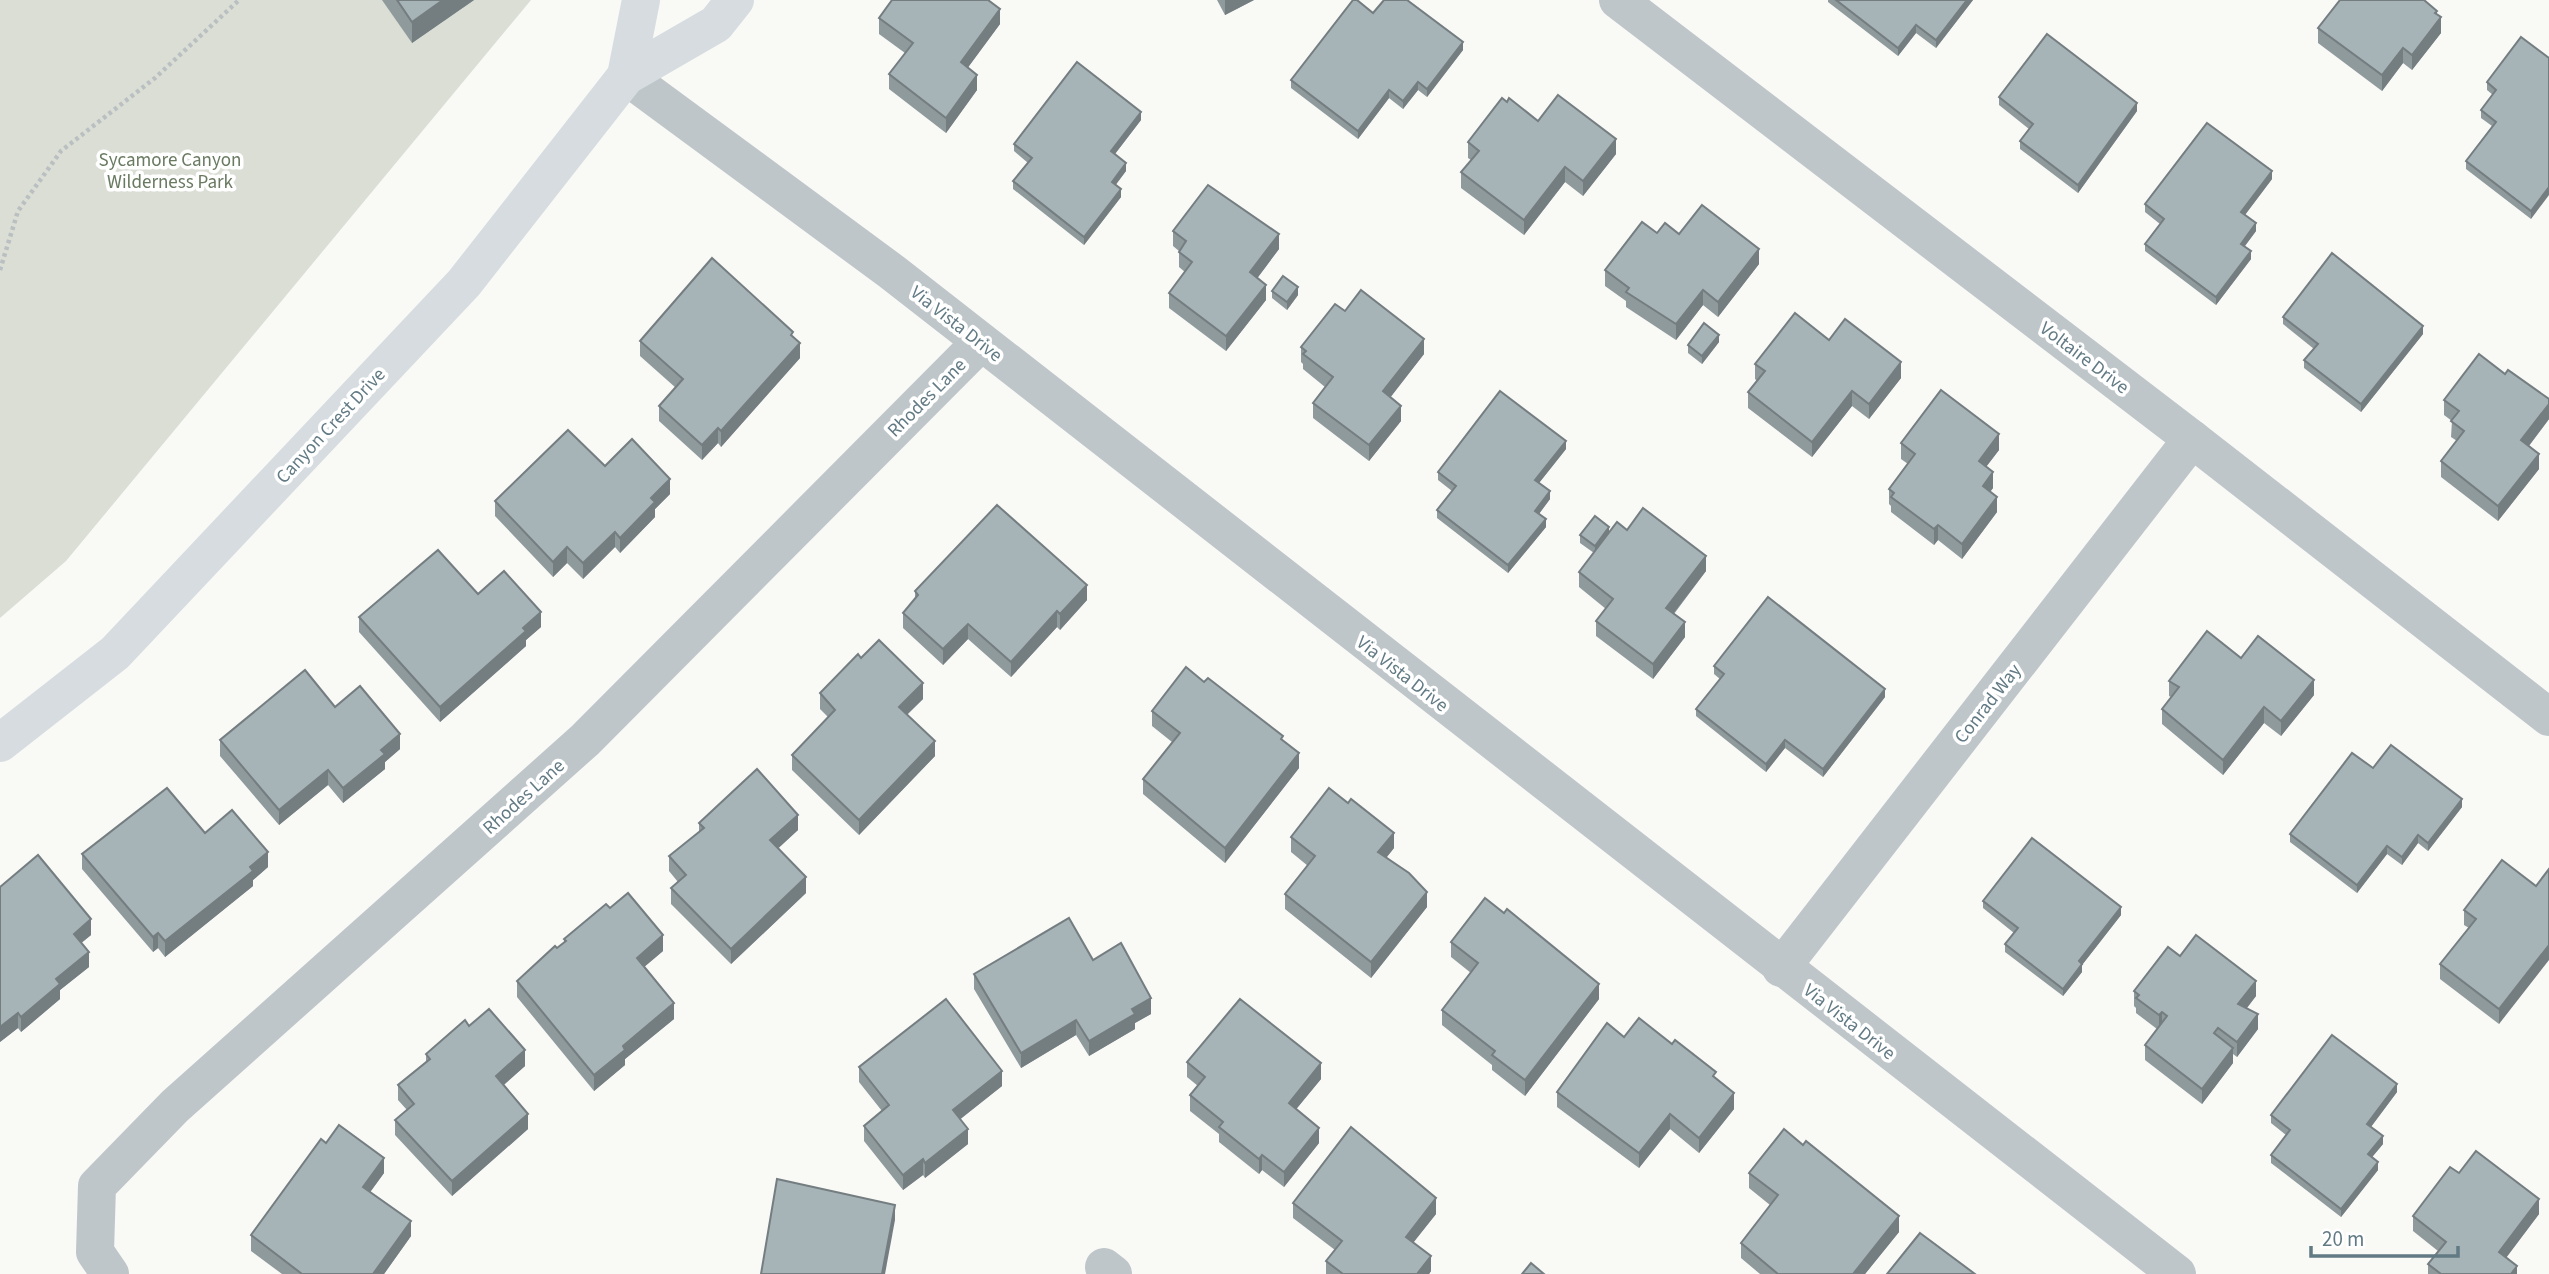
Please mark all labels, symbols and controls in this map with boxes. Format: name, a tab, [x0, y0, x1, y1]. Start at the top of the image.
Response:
park label: Sycamore Canyon Wilderness Park	[99, 147, 242, 196]
street label: Via Vista Drive	[904, 280, 1008, 369]
street label: Voltaire Drive	[2034, 316, 2134, 401]
street label: Rhodes Lane	[882, 353, 973, 444]
street label: Canyon Crest Drive	[270, 362, 392, 490]
street label: Via Vista Drive	[1350, 630, 1454, 719]
street label: Conrad Way	[1948, 658, 2028, 750]
street label: Rhodes Lane	[477, 753, 571, 841]
street label: Via Vista Drive	[1797, 978, 1901, 1067]
scale bar	[2311, 1214, 2458, 1258]
text: 20 m	[2322, 1224, 2364, 1254]

